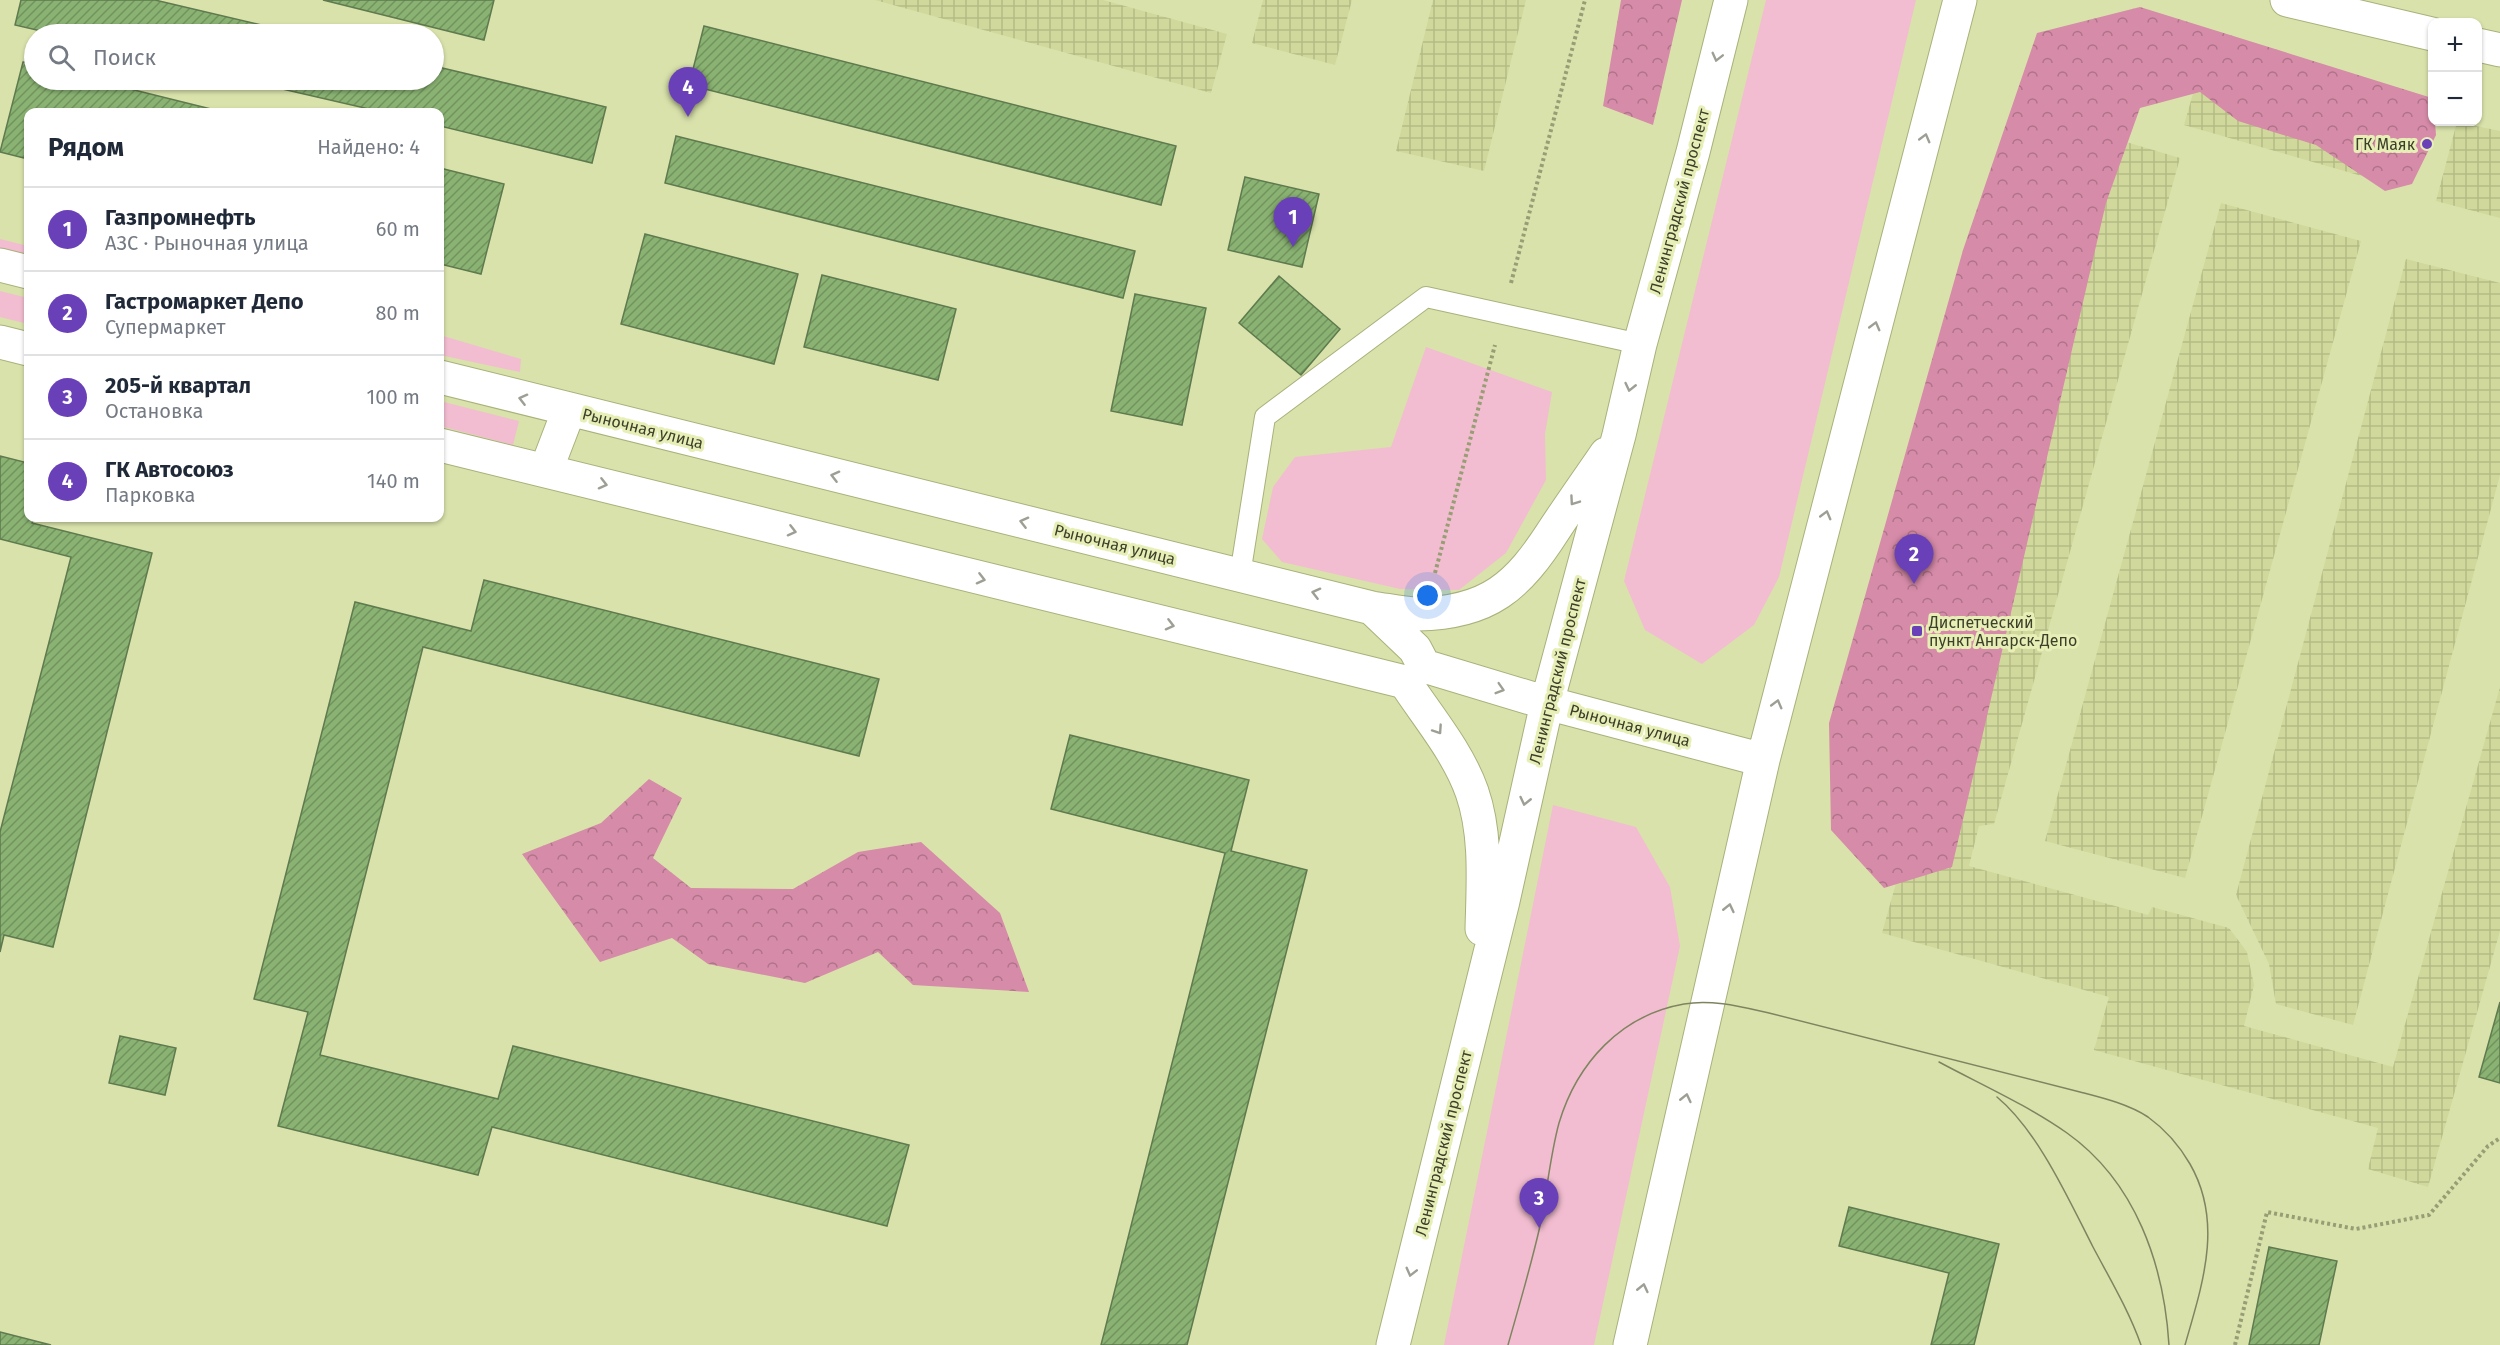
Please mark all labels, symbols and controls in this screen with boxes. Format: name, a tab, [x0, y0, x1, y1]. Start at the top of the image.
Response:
map controls	[2428, 18, 2482, 126]
button: +	[2428, 18, 2482, 72]
search box	[24, 24, 444, 90]
icon: search	[45, 41, 78, 74]
text: Поиск	[93, 44, 156, 71]
one-way arrow	[1712, 52, 1725, 62]
pin: 4	[668, 68, 708, 117]
button: −	[2428, 72, 2482, 126]
street label: Ленинградский проспект	[1646, 106, 1714, 296]
text: Рядом	[48, 132, 124, 163]
one-way arrow	[1917, 133, 1930, 143]
text: Найдено: 4	[317, 135, 420, 159]
place label: ГК Маяк	[2355, 135, 2416, 154]
marker: ГК Маяк	[2420, 137, 2434, 151]
pin: 1	[1274, 198, 1312, 247]
text: Газпромнефть	[105, 204, 255, 231]
text: 1	[63, 217, 72, 241]
text: 60 m	[376, 217, 420, 241]
text: АЗС · Рыночная улица	[105, 231, 309, 255]
text: Гастромаркет Депо	[105, 288, 304, 315]
text: 2	[62, 301, 73, 325]
text: 80 m	[375, 301, 420, 325]
text: Супермаркет	[105, 315, 225, 339]
one-way arrow	[1868, 321, 1881, 331]
text: 205-й квартал	[105, 372, 251, 399]
one-way arrow	[1625, 382, 1638, 392]
text: 3	[62, 385, 73, 409]
text: 100 m	[367, 385, 420, 409]
one-way arrow	[518, 393, 528, 406]
text: Остановка	[105, 399, 203, 423]
street label: Рыночная улица	[580, 404, 705, 453]
text: ГК Автосоюз	[105, 456, 234, 483]
text: 4	[62, 469, 73, 493]
text: 140 m	[367, 469, 420, 493]
one-way arrow	[830, 470, 840, 483]
one-way arrow	[597, 476, 607, 489]
text: Парковка	[105, 483, 195, 507]
one-way arrow	[1570, 494, 1581, 505]
one-way arrow	[1819, 510, 1832, 520]
one-way arrow	[1019, 516, 1029, 529]
street label: Рыночная улица	[1052, 520, 1177, 569]
one-way arrow	[787, 524, 797, 537]
pin: 2	[1894, 534, 1934, 584]
one-way arrow	[976, 571, 986, 584]
street label: Ленинградский проспект	[1525, 576, 1590, 766]
your location	[1413, 581, 1442, 610]
one-way arrow	[1311, 588, 1321, 601]
place label: Диспетческий пункт Ангарск-Депо	[1928, 613, 2077, 650]
one-way arrow	[1165, 617, 1175, 630]
marker: Диспетческий пункт Ангарск-Депо	[1910, 624, 1924, 638]
one-way arrow	[1494, 682, 1505, 694]
one-way arrow	[1770, 699, 1783, 709]
street label: Рыночная улица	[1567, 700, 1692, 751]
one-way arrow	[1430, 724, 1441, 735]
one-way arrow	[1519, 796, 1532, 806]
one-way arrow	[1722, 903, 1735, 913]
street label: Ленинградский проспект	[1411, 1048, 1476, 1238]
one-way arrow	[1678, 1093, 1691, 1103]
pin: 3	[1520, 1178, 1558, 1228]
one-way arrow	[1405, 1267, 1418, 1277]
one-way arrow	[1635, 1283, 1648, 1293]

